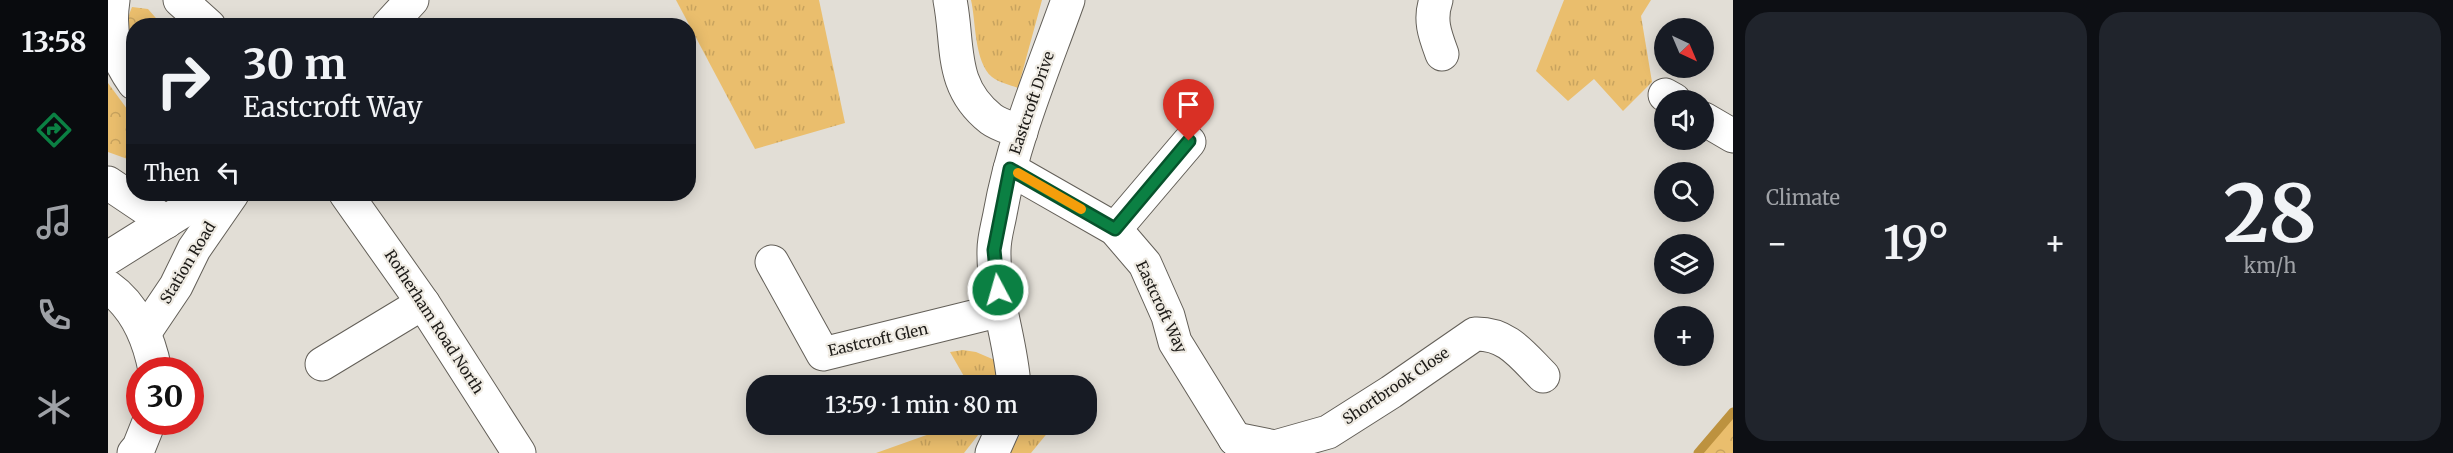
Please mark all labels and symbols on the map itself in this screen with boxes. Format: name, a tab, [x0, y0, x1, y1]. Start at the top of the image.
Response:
north arrow	[1654, 18, 1714, 78]
street label: Eastcroft Drive	[1005, 49, 1058, 157]
pin	[1163, 79, 1214, 141]
street label: Station Road	[156, 218, 219, 307]
street label: Rotherham Road North	[381, 246, 488, 397]
position arrow	[966, 258, 1030, 322]
street label: Eastcroft Way	[1132, 258, 1191, 356]
street label: Eastcroft Glen	[826, 319, 930, 360]
street label: Shortbrook Close	[1339, 343, 1453, 428]
speed limit sign: 30	[126, 357, 204, 435]

